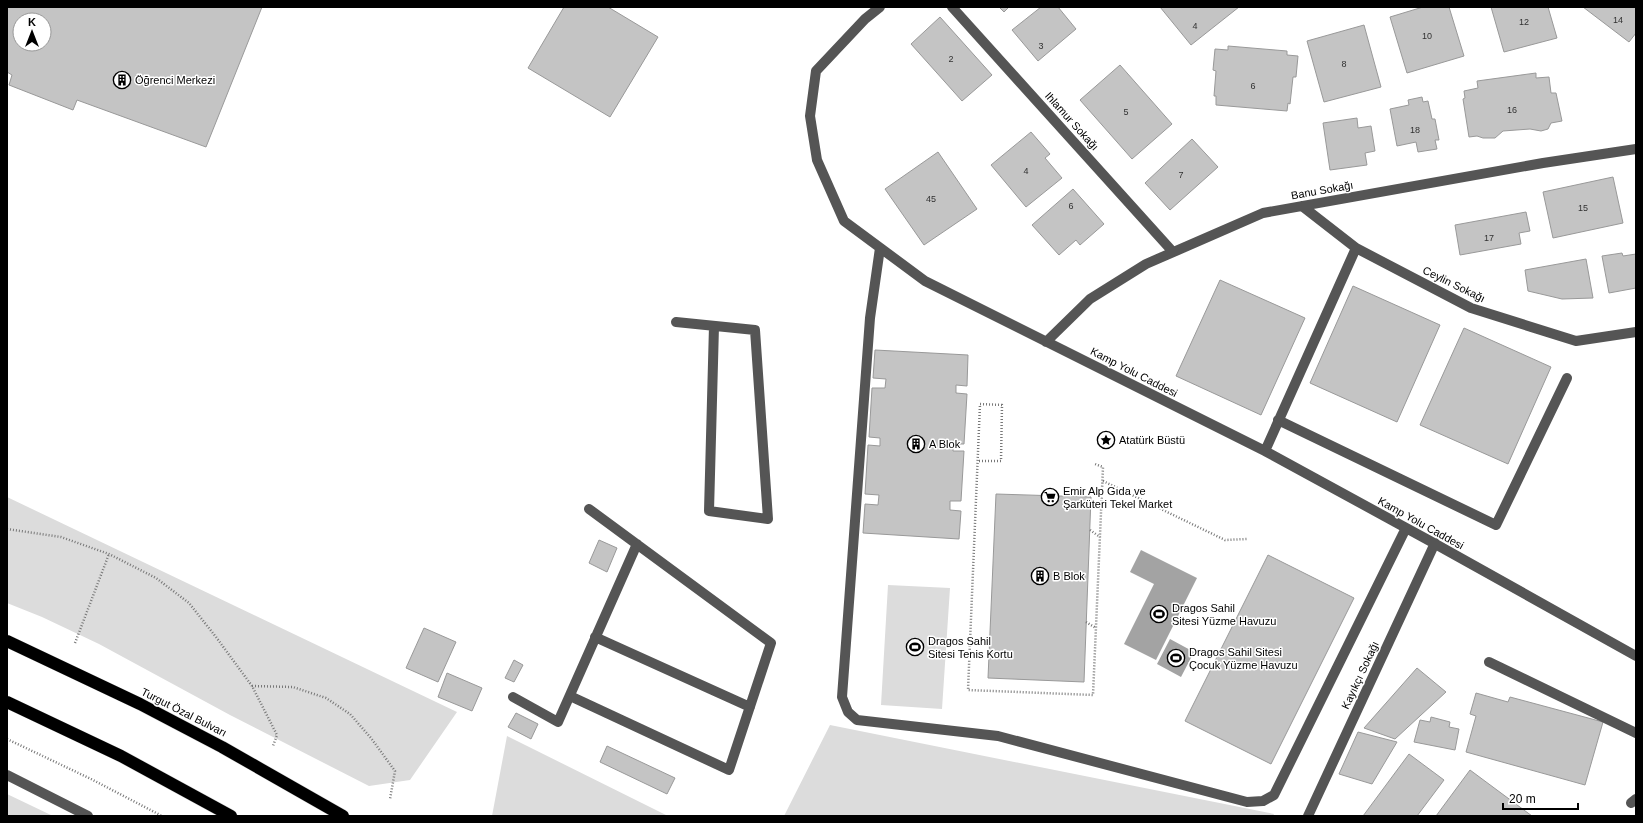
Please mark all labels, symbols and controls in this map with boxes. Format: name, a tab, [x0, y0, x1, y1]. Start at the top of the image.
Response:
north arrow	[12, 12, 52, 52]
house number: 14	[1613, 15, 1623, 25]
text: K	[28, 16, 36, 28]
house number: 12	[1519, 17, 1529, 27]
house number: 4	[1192, 21, 1198, 31]
house number: 10	[1422, 31, 1432, 41]
house number: 3	[1038, 41, 1044, 51]
house number: 2	[948, 54, 954, 64]
house number: 8	[1341, 59, 1347, 69]
building icon: Öğrenci Merkezi	[112, 70, 132, 90]
place label: Öğrenci Merkezi	[135, 74, 215, 86]
house number: 6	[1250, 81, 1256, 91]
street label: Ihlamur Sokağı	[1043, 89, 1101, 153]
house number: 16	[1507, 105, 1517, 115]
house number: 5	[1123, 107, 1129, 117]
house number: 18	[1410, 125, 1420, 135]
house number: 4	[1023, 166, 1029, 176]
house number: 7	[1178, 170, 1184, 180]
street label: Banu Sokağı	[1290, 179, 1354, 201]
house number: 45	[926, 194, 936, 204]
house number: 6	[1068, 201, 1074, 211]
house number: 15	[1578, 203, 1588, 213]
house number: 17	[1484, 233, 1494, 243]
street label: Ceylin Sokağı	[1421, 264, 1487, 304]
street label: Kamp Yolu Caddesi	[1089, 345, 1179, 399]
place icon: Atatürk Büstü	[1096, 430, 1116, 450]
building icon: A Blok	[906, 434, 926, 454]
place label: Atatürk Büstü	[1119, 434, 1185, 446]
place label: A Blok	[929, 438, 961, 450]
place label: Emir Alp Gıda ve Şarküteri Tekel Market	[1063, 485, 1172, 510]
supermarket icon: Emir Alp Gıda ve Şarküteri Tekel Market	[1040, 487, 1060, 507]
street label: Kamp Yolu Caddesi	[1376, 494, 1466, 552]
building icon: B Blok	[1030, 566, 1050, 586]
place label: B Blok	[1053, 570, 1085, 582]
place label: Dragos Sahil Sitesi Yüzme Havuzu	[1172, 602, 1276, 627]
sports icon: Dragos Sahil Sitesi Yüzme Havuzu	[1149, 604, 1169, 624]
place label: Dragos Sahil Sitesi Tenis Kortu	[928, 635, 1013, 660]
sports icon: Dragos Sahil Sitesi Tenis Kortu	[905, 637, 925, 657]
street label: Kayıkçı Sokağı	[1339, 639, 1381, 711]
place label: Dragos Sahil Sitesi Çocuk Yüzme Havuzu	[1189, 646, 1298, 671]
sports icon: Dragos Sahil Sitesi Çocuk Yüzme Havuzu	[1166, 648, 1186, 668]
street label: Turgut Özal Bulvarı	[139, 685, 229, 739]
scale bar	[1503, 785, 1578, 811]
text: 20 m	[1509, 792, 1536, 806]

